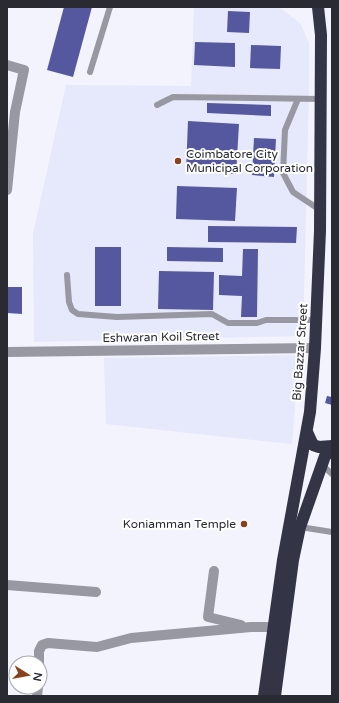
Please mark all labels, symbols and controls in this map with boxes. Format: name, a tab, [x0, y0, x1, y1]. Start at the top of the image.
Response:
place label: Coimbatore City Municipal Corporation	[186, 147, 313, 175]
marker: Coimbatore City Municipal Corporation	[173, 156, 183, 166]
street label: Big Bazzar Street	[290, 302, 310, 401]
street label: Eshwaran Koil Street	[102, 329, 220, 345]
place label: Koniamman Temple	[123, 517, 236, 531]
marker: Koniamman Temple	[239, 519, 249, 529]
north arrow	[8, 655, 48, 695]
text: N	[30, 671, 45, 682]

